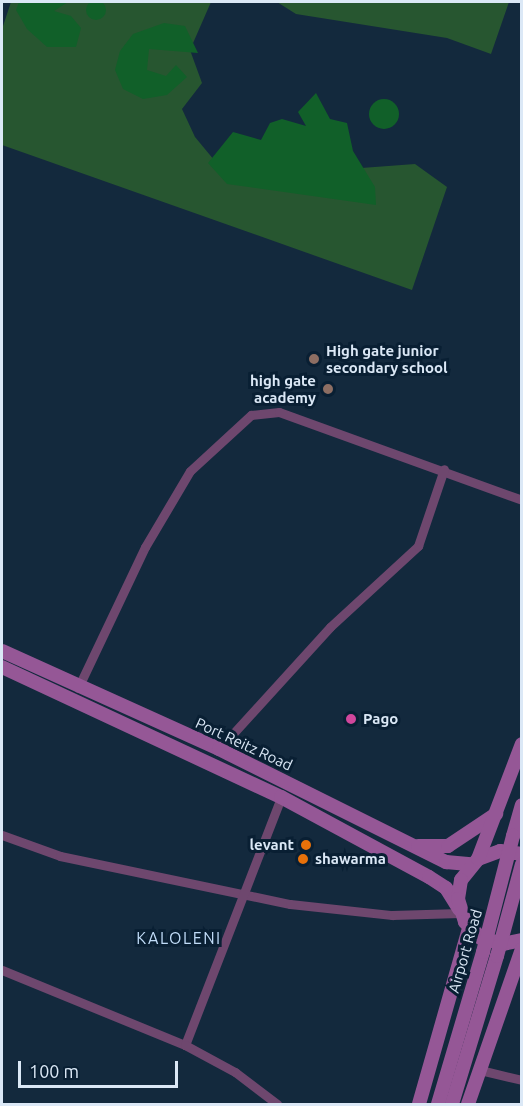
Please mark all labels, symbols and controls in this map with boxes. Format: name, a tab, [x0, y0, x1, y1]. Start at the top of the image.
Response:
place label: High gate junior secondary school	[326, 341, 448, 376]
marker: High gate junior secondary school	[307, 352, 321, 366]
place label: high gate academy	[250, 371, 316, 406]
marker: high gate academy	[321, 382, 335, 396]
place label: Pago	[363, 710, 398, 728]
marker: Pago	[344, 712, 358, 726]
street label: Port Reitz Road	[193, 714, 295, 774]
place label: levant	[250, 836, 294, 854]
marker: levant	[299, 838, 313, 852]
place label: shawarma	[315, 850, 386, 868]
marker: shawarma	[296, 852, 310, 866]
street label: Airport Road	[444, 907, 486, 995]
district label: KALOLENI	[136, 928, 222, 948]
scale bar	[21, 1049, 182, 1087]
text: 100 m	[29, 1061, 79, 1081]

